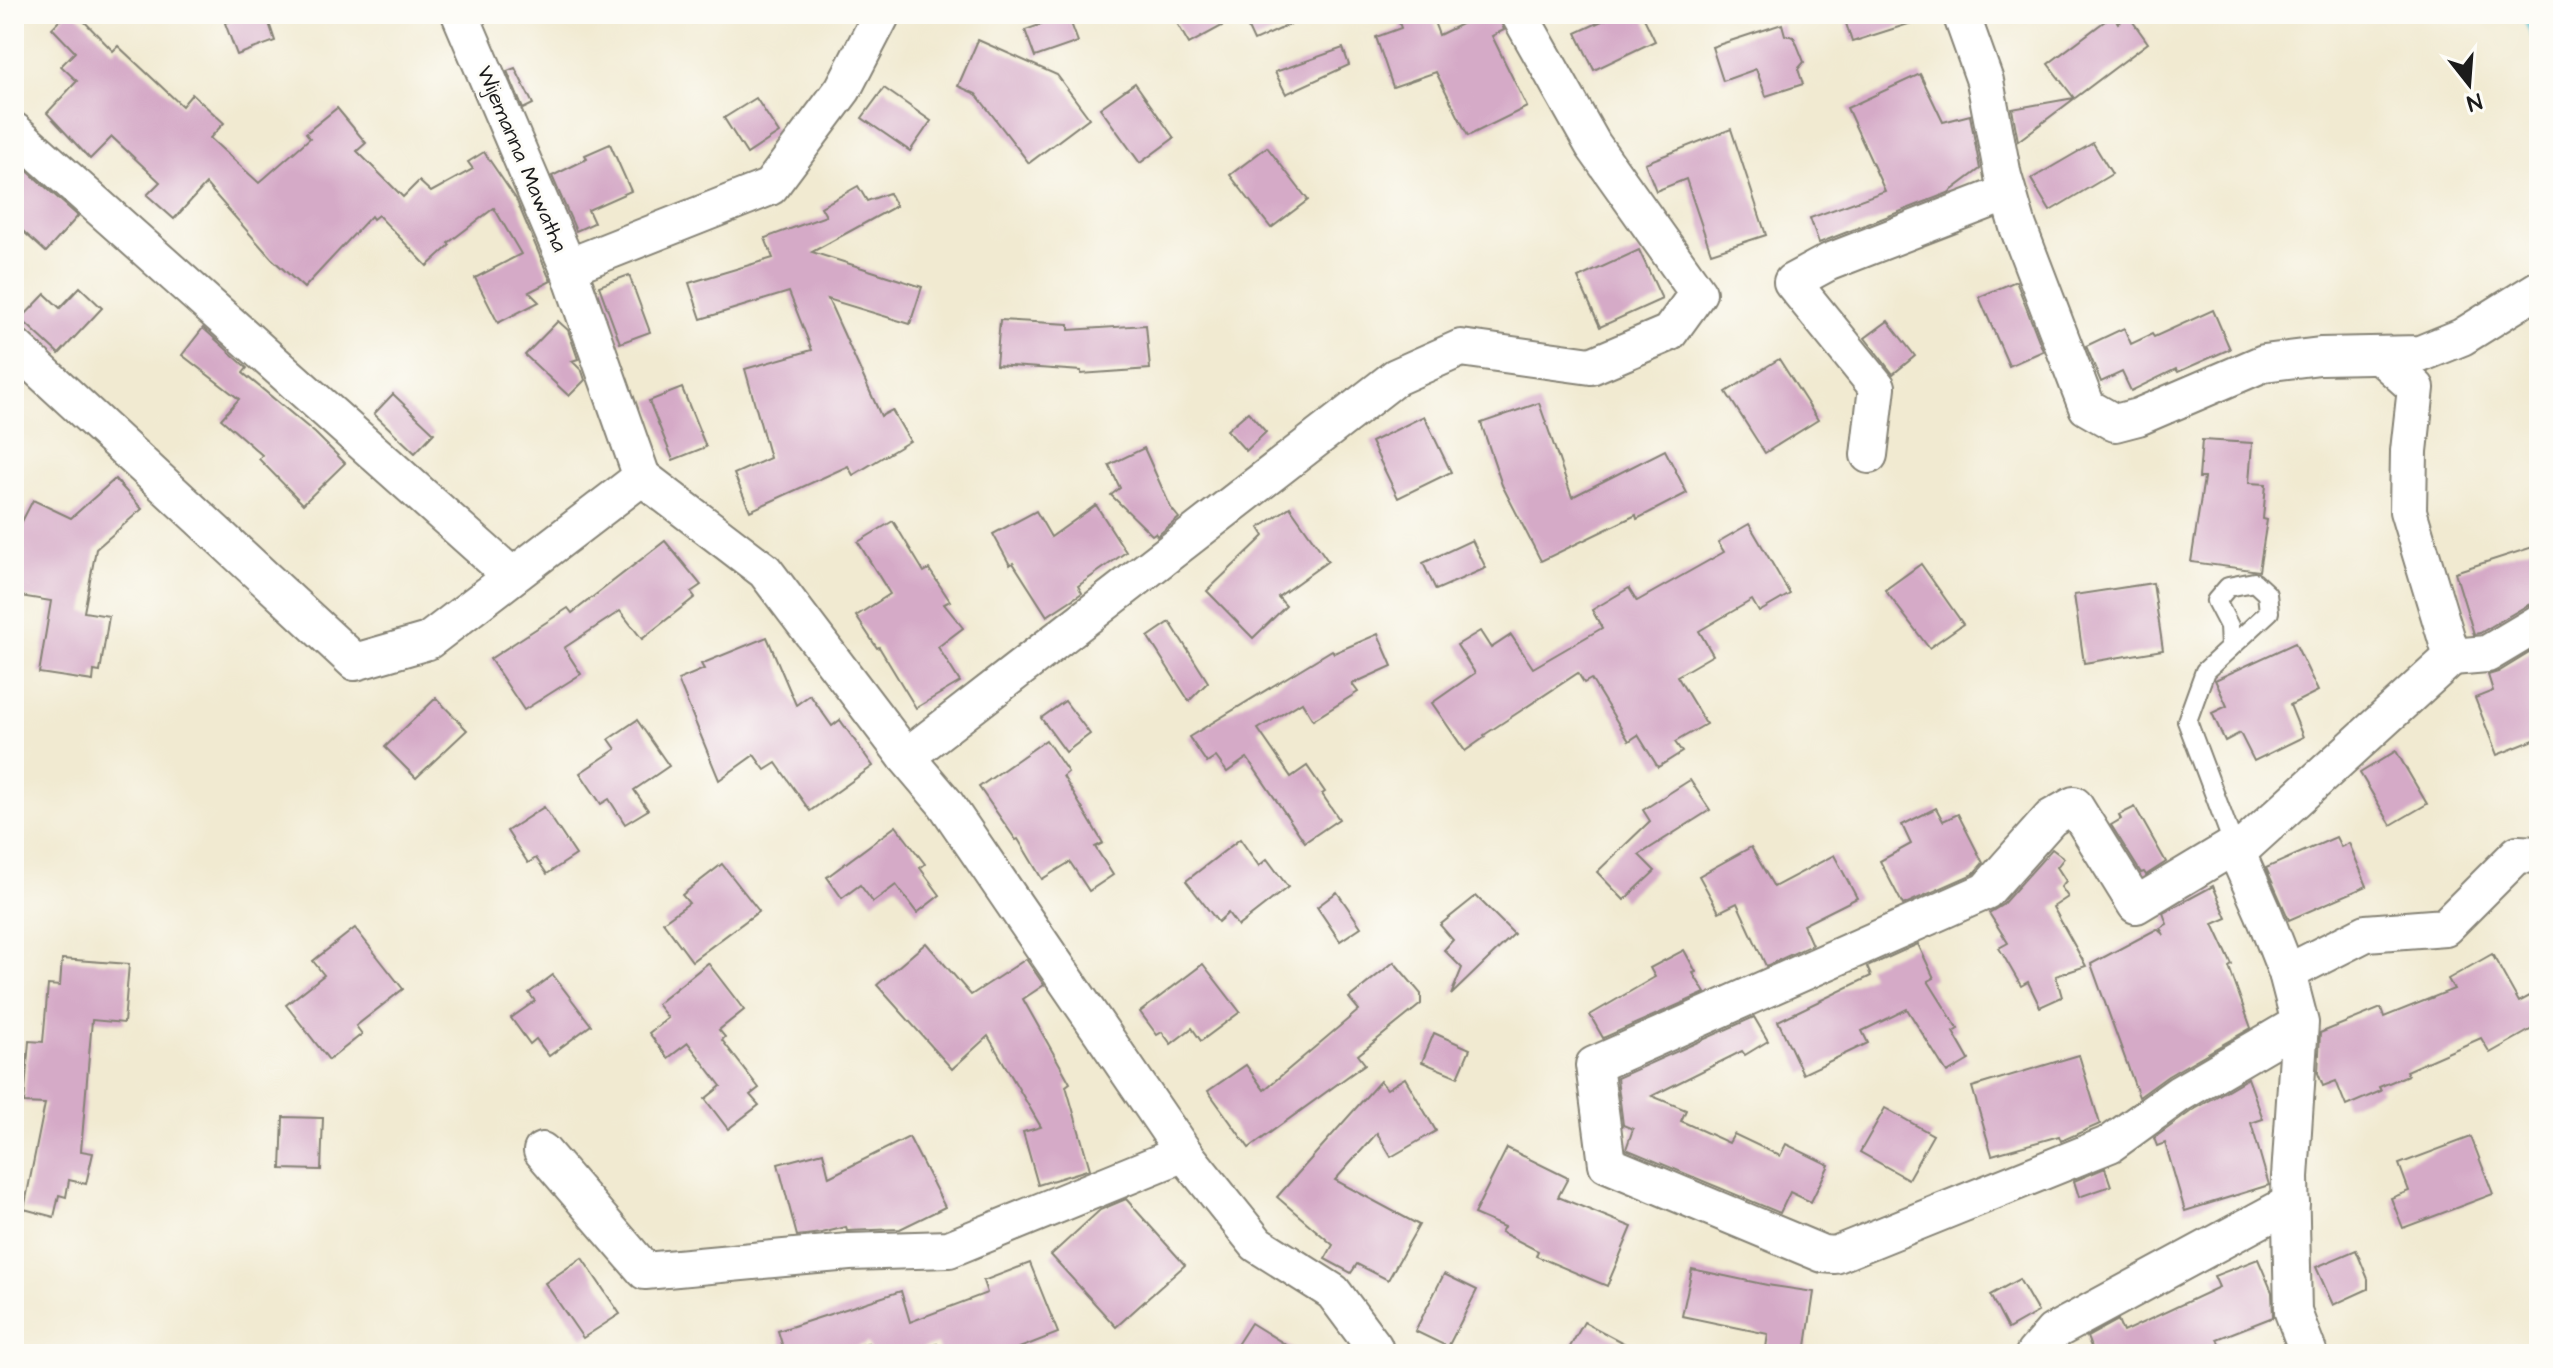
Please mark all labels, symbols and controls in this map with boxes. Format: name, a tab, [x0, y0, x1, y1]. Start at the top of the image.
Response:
north arrow	[2429, 44, 2509, 124]
street label: Wijemanna Mawatha	[469, 61, 575, 257]
text: N	[2463, 85, 2486, 119]

